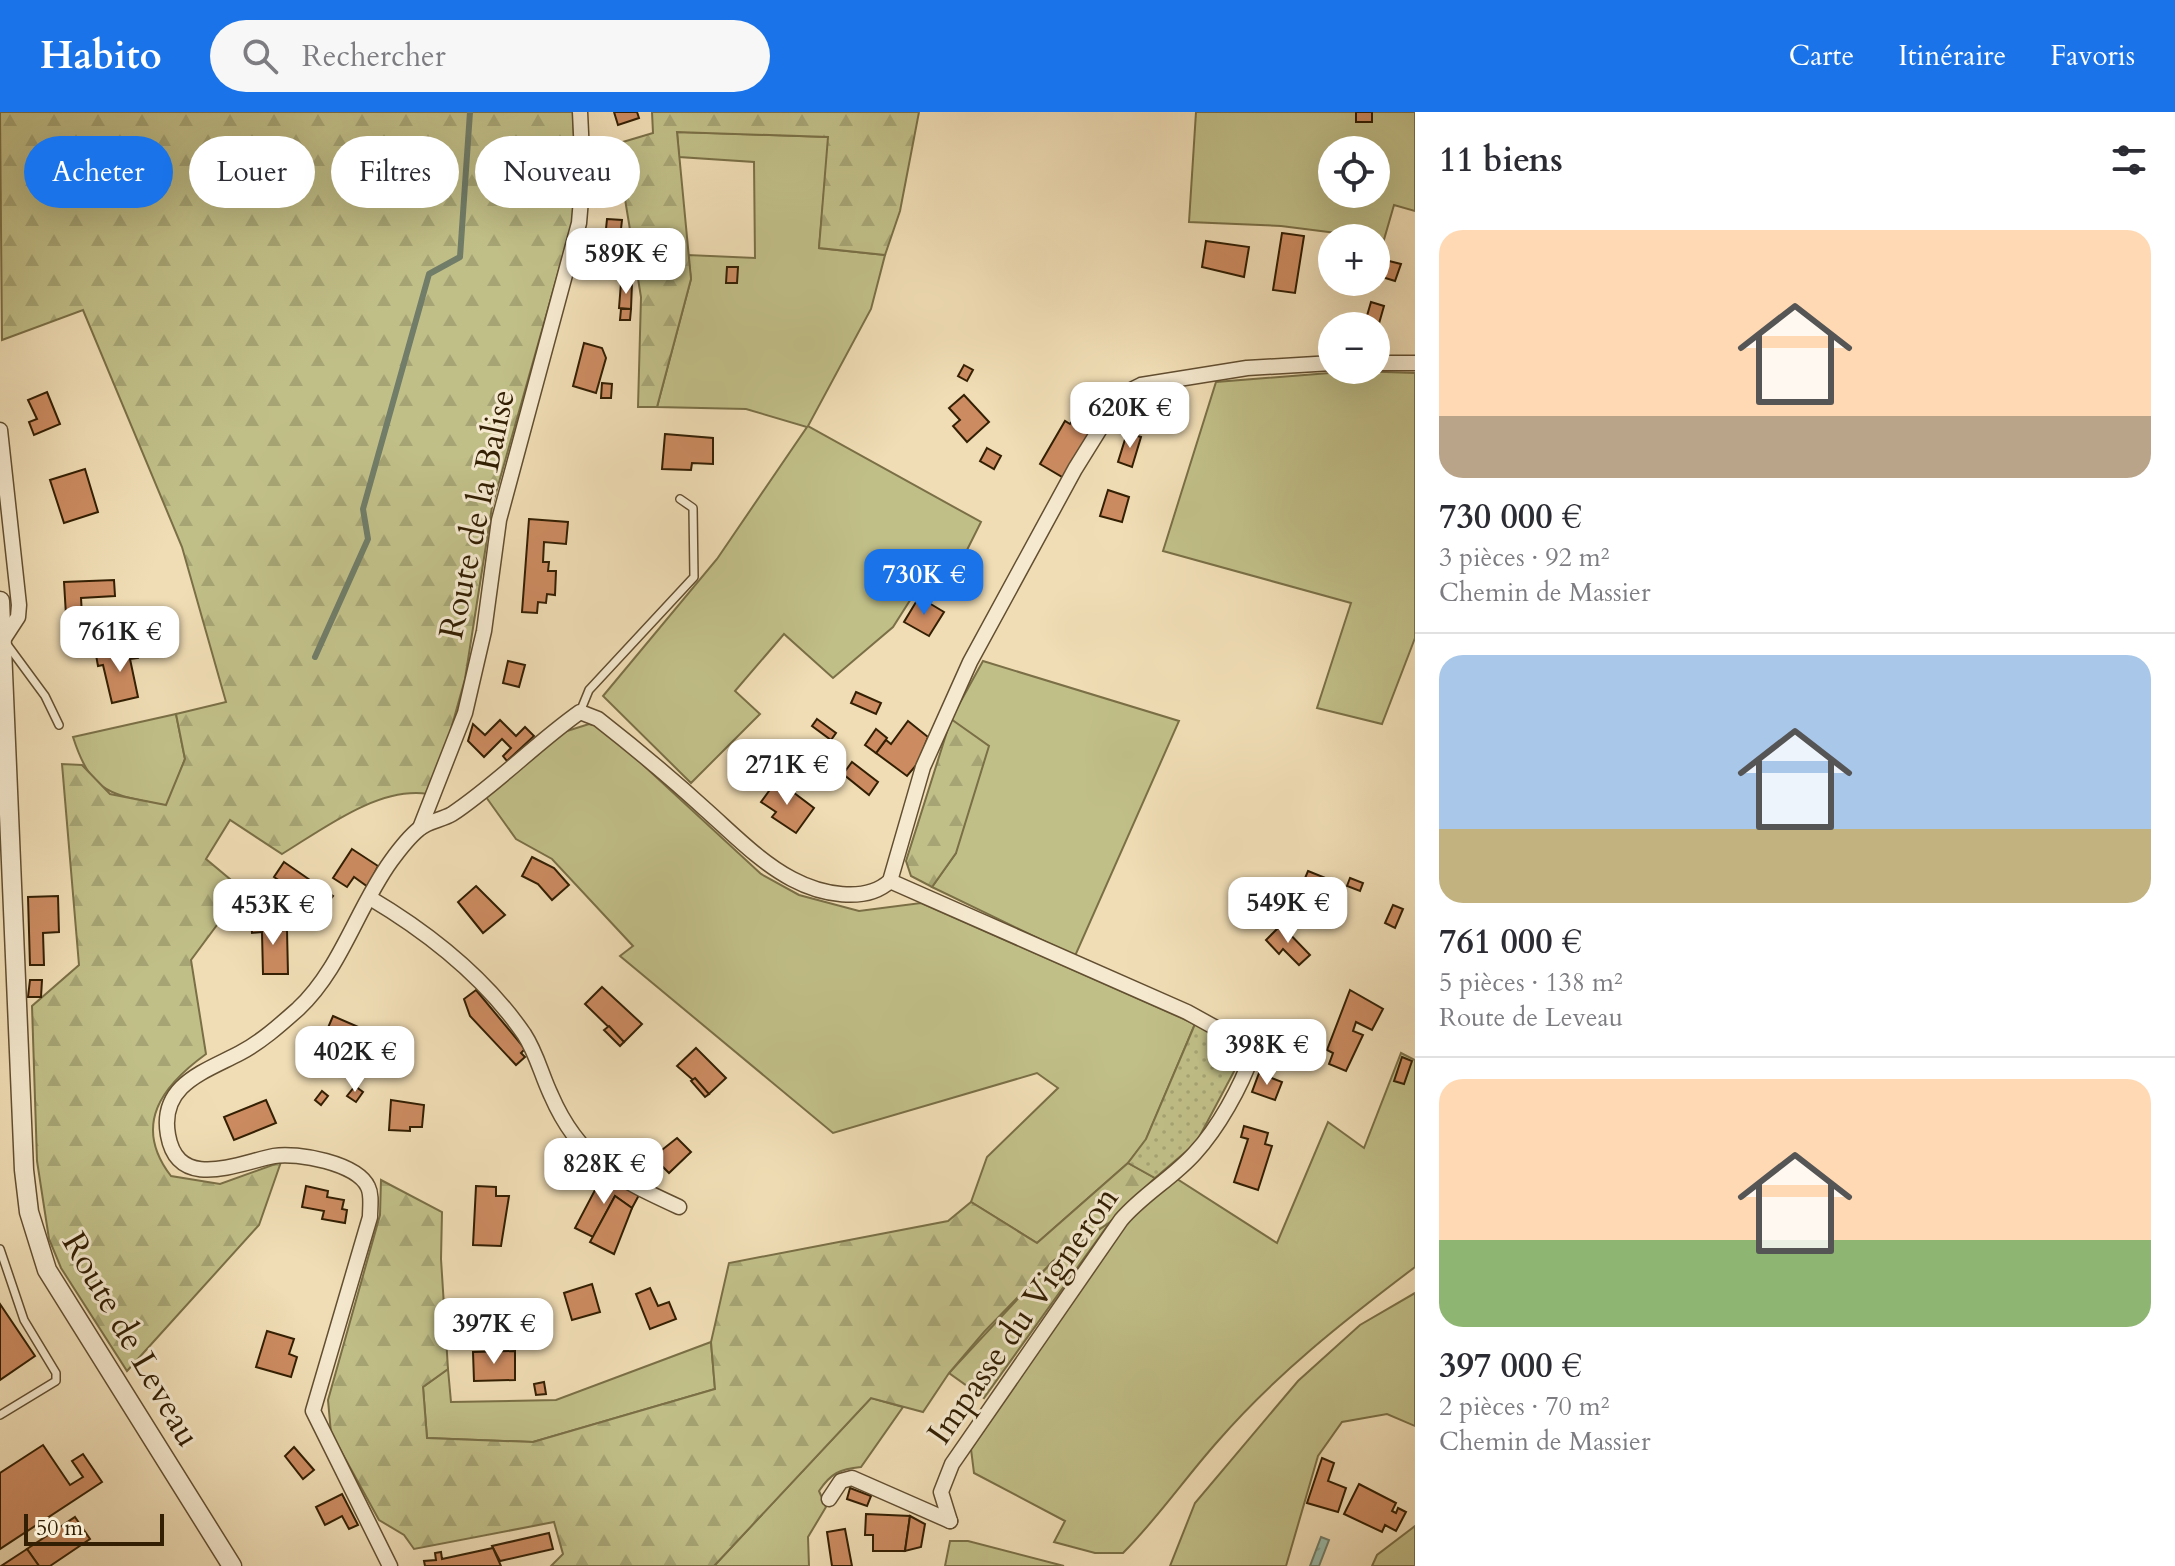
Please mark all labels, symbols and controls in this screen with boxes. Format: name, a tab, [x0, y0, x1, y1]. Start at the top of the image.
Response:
search box	[210, 20, 770, 92]
text: Habito	[40, 30, 162, 82]
icon: search	[238, 34, 282, 78]
text: Rechercher	[302, 36, 446, 77]
text: Carte	[1789, 37, 1854, 75]
text: Itinéraire	[1898, 37, 2006, 75]
text: Favoris	[2050, 37, 2135, 75]
chip: Acheter	[24, 136, 173, 208]
chip: Louer	[189, 136, 315, 208]
chip: Filtres	[331, 136, 459, 208]
chip: Nouveau	[475, 136, 640, 208]
map controls	[1318, 136, 1390, 384]
button: locate	[1318, 136, 1390, 208]
text: 11 biens	[1439, 137, 1563, 183]
icon: filters	[2107, 138, 2151, 182]
button: +	[1318, 224, 1390, 296]
pin: 589K €	[561, 228, 691, 296]
text: 589K €	[584, 236, 668, 271]
icon: home	[1723, 282, 1867, 426]
button: −	[1318, 312, 1390, 384]
pin: 620K €	[1065, 382, 1195, 450]
street label: Route de la Balise	[428, 385, 526, 643]
text: 620K €	[1088, 390, 1172, 425]
text: 730 000 €	[1439, 494, 1582, 540]
text: 3 pièces · 92 m²	[1439, 540, 1610, 575]
pin: 730K €	[859, 549, 989, 617]
text: 730K €	[882, 557, 966, 592]
text: Chemin de Massier	[1439, 575, 1650, 610]
pin: 761K €	[55, 606, 185, 674]
text: 761K €	[78, 614, 162, 649]
icon: home	[1723, 707, 1867, 851]
pin: 271K €	[722, 739, 852, 807]
text: 271K €	[745, 747, 829, 782]
pin: 549K €	[1223, 877, 1353, 945]
pin: 453K €	[208, 879, 338, 947]
text: 549K €	[1246, 885, 1330, 920]
text: 453K €	[231, 887, 315, 922]
text: 761 000 €	[1439, 919, 1582, 965]
text: 5 pièces · 138 m²	[1439, 965, 1623, 1000]
text: Route de Leveau	[1439, 1000, 1623, 1035]
pin: 398K €	[1202, 1019, 1332, 1087]
pin: 402K €	[290, 1026, 420, 1094]
text: 398K €	[1225, 1027, 1309, 1062]
text: 402K €	[313, 1034, 397, 1069]
icon: home	[1723, 1131, 1867, 1275]
pin: 828K €	[539, 1138, 669, 1206]
text: 828K €	[562, 1146, 646, 1181]
street label: Impasse du Vigneron	[917, 1178, 1129, 1454]
street label: Route de Leveau	[51, 1224, 211, 1455]
pin: 397K €	[429, 1298, 559, 1366]
text: 397K €	[452, 1306, 536, 1341]
text: 397 000 €	[1439, 1343, 1582, 1389]
text: 2 pièces · 70 m²	[1439, 1389, 1610, 1424]
text: Chemin de Massier	[1439, 1424, 1650, 1459]
scale bar	[24, 1510, 164, 1546]
text: 50 m	[36, 1513, 83, 1543]

